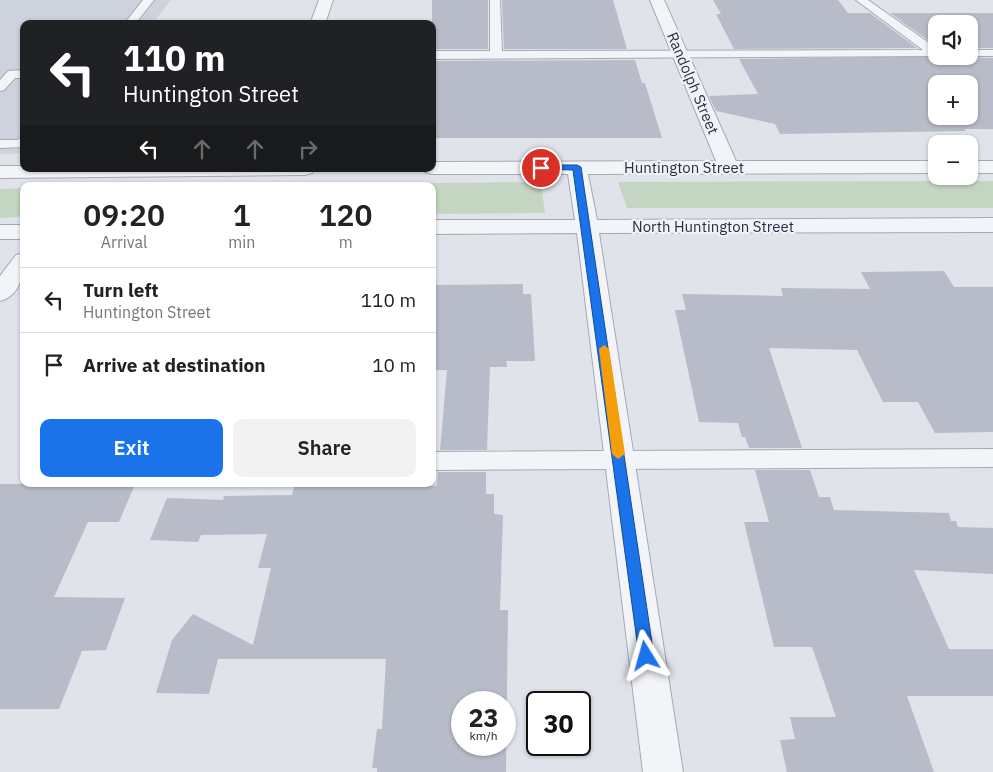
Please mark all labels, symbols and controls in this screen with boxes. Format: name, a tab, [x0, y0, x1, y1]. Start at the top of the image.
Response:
map controls	[928, 15, 978, 185]
button: sound	[928, 15, 978, 65]
street label: Randolph Street	[663, 29, 723, 137]
text: 110 m	[123, 35, 226, 81]
icon: left	[40, 40, 105, 105]
button: +	[928, 75, 978, 125]
text: Huntington Street	[123, 79, 299, 108]
icon: left	[135, 135, 163, 163]
icon: ahead	[188, 135, 216, 163]
icon: ahead	[241, 135, 269, 163]
icon: right	[294, 135, 322, 163]
button: −	[928, 135, 978, 185]
pin	[520, 147, 562, 189]
icon: arrive	[527, 154, 555, 182]
street label: Huntington Street	[624, 158, 744, 177]
text: 09:20	[83, 195, 165, 234]
text: 1	[233, 195, 251, 234]
text: 120	[319, 195, 373, 234]
street label: North Huntington Street	[632, 217, 794, 236]
text: Arrival	[101, 232, 147, 252]
text: min	[228, 232, 255, 252]
text: m	[339, 232, 353, 252]
text: Turn left	[83, 278, 159, 302]
icon: left	[40, 286, 68, 314]
text: 110 m	[361, 288, 416, 312]
text: Huntington Street	[83, 302, 211, 322]
icon: arrive	[40, 351, 68, 379]
text: Arrive at destination	[83, 353, 266, 377]
text: 10 m	[372, 353, 416, 377]
button: Exit	[40, 419, 223, 477]
button: Share	[233, 419, 416, 477]
position arrow	[619, 629, 671, 681]
speed limit sign: 30	[526, 691, 591, 756]
text: 23	[468, 701, 499, 734]
text: km/h	[469, 728, 498, 743]

